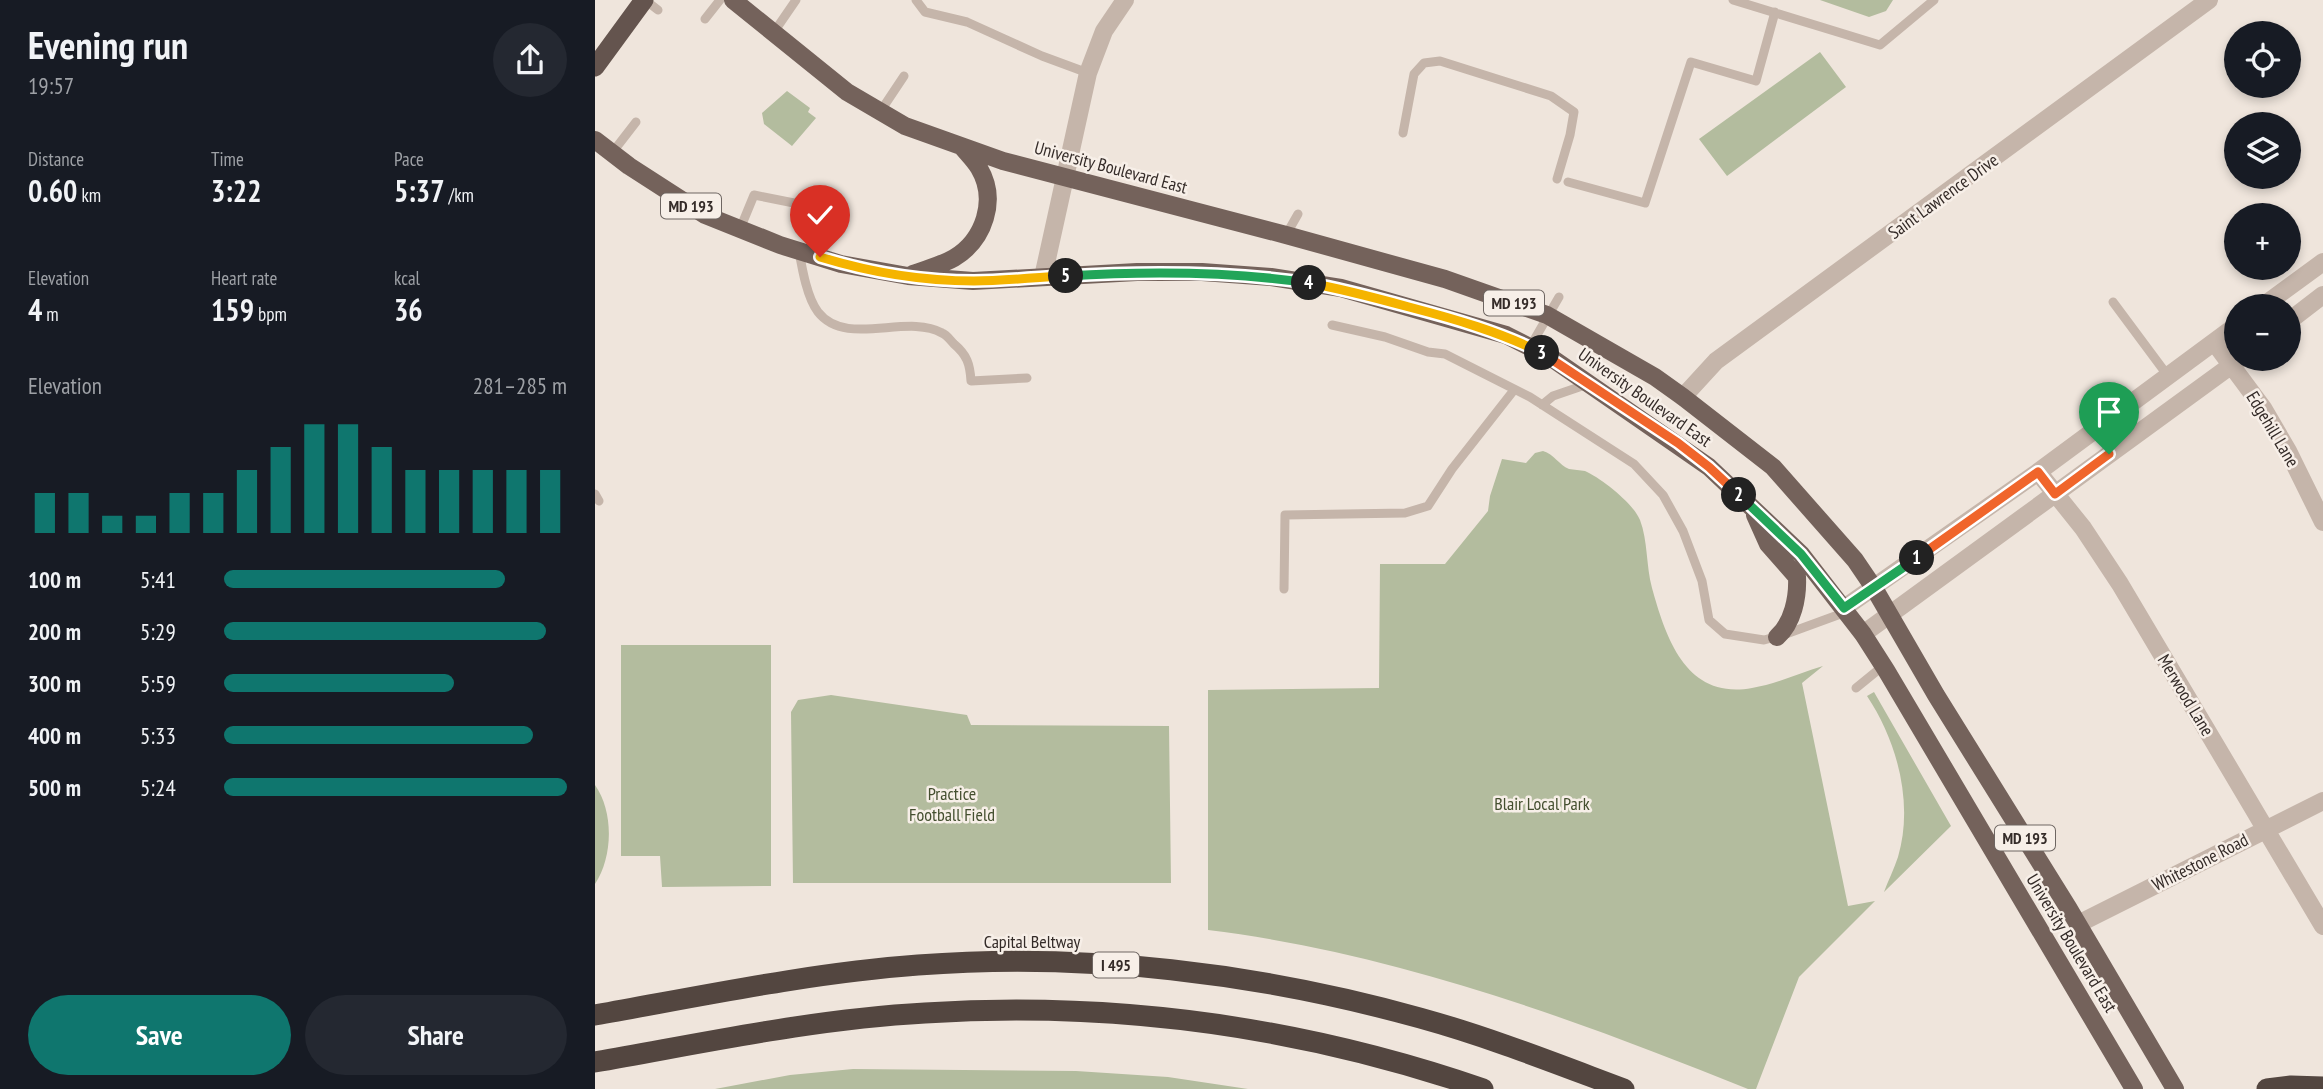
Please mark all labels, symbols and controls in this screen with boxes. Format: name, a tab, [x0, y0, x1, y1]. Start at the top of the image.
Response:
text: Evening run	[28, 20, 188, 69]
map controls	[2224, 21, 2301, 371]
button: locate	[2224, 21, 2301, 98]
button: share	[493, 23, 567, 97]
text: 19:57	[28, 71, 74, 100]
button: layers	[2224, 112, 2301, 189]
street label: University Boulevard East	[1032, 136, 1190, 199]
text: Distance	[28, 147, 84, 171]
text: Time	[211, 147, 244, 171]
text: Pace	[394, 147, 424, 171]
street label: Saint Lawrence Drive	[1883, 148, 2003, 244]
text: 0.60	[28, 171, 77, 210]
text: 3:22	[211, 171, 262, 210]
text: 5:37	[394, 171, 445, 210]
text: km	[77, 183, 101, 207]
text: /km	[445, 183, 474, 207]
pin	[790, 185, 850, 257]
road number: MD 193	[661, 194, 721, 218]
icon: check	[801, 196, 839, 234]
button: +	[2224, 203, 2301, 280]
pin: 5	[1049, 258, 1084, 294]
text: 5	[1061, 263, 1070, 287]
text: Elevation	[28, 266, 89, 290]
text: Heart rate	[211, 266, 277, 290]
text: kcal	[394, 266, 420, 290]
pin: 4	[1291, 266, 1327, 300]
text: 4	[1304, 270, 1313, 294]
text: 4	[28, 290, 42, 329]
text: 159	[211, 290, 254, 329]
text: 36	[394, 290, 423, 329]
road number: MD 193	[1484, 290, 1544, 316]
button: −	[2224, 294, 2301, 371]
text: m	[42, 302, 59, 326]
text: bpm	[254, 302, 287, 326]
pin: 3	[1525, 336, 1559, 370]
text: 3	[1537, 340, 1546, 364]
street label: University Boulevard East	[1574, 342, 1716, 452]
text: Elevation	[28, 371, 102, 400]
text: 281–285 m	[473, 371, 567, 400]
pin	[2079, 382, 2139, 454]
street label: Edgehill Lane	[2241, 387, 2305, 471]
icon: arrive	[2090, 393, 2128, 431]
pin: 2	[1721, 477, 1757, 512]
text: 2	[1734, 482, 1743, 506]
pin: 1	[1899, 540, 1935, 576]
text: 1	[1912, 545, 1921, 569]
text: 100 m	[28, 565, 81, 594]
text: 5:41	[140, 565, 176, 594]
text: 200 m	[28, 617, 81, 646]
text: 5:29	[140, 617, 176, 646]
street label: Merwood Lane	[2153, 650, 2219, 740]
text: 300 m	[28, 669, 81, 698]
text: 5:59	[140, 669, 176, 698]
text: 400 m	[28, 721, 81, 750]
text: 5:33	[140, 721, 176, 750]
text: 500 m	[28, 773, 81, 802]
text: 5:24	[140, 773, 176, 802]
park label: Practice Football Field	[909, 782, 995, 826]
park label: Blair Local Park	[1494, 792, 1590, 815]
road number: MD 193	[1995, 825, 2055, 850]
street label: Whitestone Road	[2148, 828, 2252, 896]
street label: University Boulevard East	[2022, 870, 2122, 1016]
street label: Capital Beltway	[984, 930, 1081, 953]
road number: I 495	[1093, 953, 1139, 978]
button: Save	[28, 995, 291, 1075]
button: Share	[305, 995, 567, 1075]

